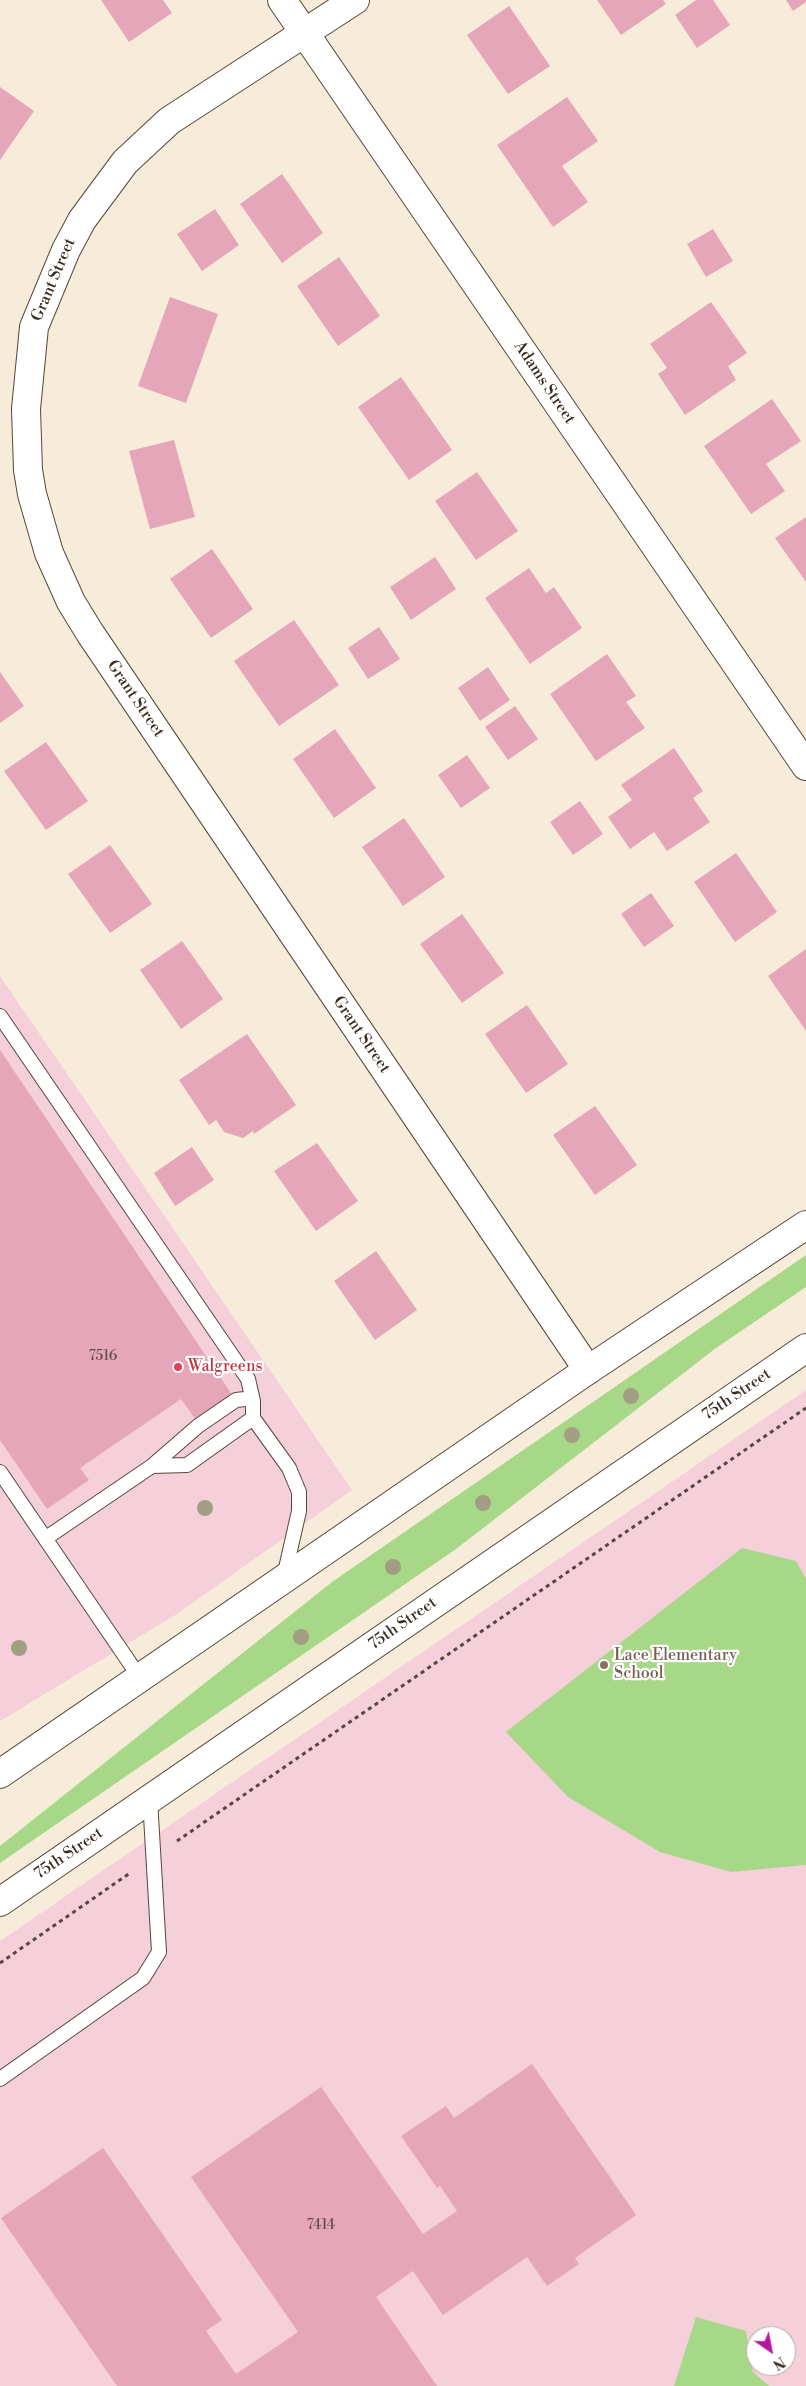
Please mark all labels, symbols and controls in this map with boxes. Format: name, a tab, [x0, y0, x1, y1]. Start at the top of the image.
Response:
street label: Grant Street	[28, 235, 80, 325]
street label: Adams Street	[509, 338, 579, 428]
street label: Grant Street	[102, 657, 168, 741]
street label: Grant Street	[328, 993, 394, 1077]
house number: 7516	[89, 1349, 117, 1365]
place label: Walgreens	[188, 1357, 262, 1377]
marker: Walgreens	[172, 1361, 184, 1373]
street label: 75th Street	[699, 1365, 775, 1425]
street label: 75th Street	[365, 1594, 441, 1654]
place label: Lace Elementary School	[614, 1646, 737, 1684]
marker: Lace Elementary School	[598, 1659, 610, 1671]
street label: 75th Street	[31, 1824, 107, 1884]
house number: 7414	[307, 2218, 335, 2234]
north arrow	[746, 2326, 796, 2376]
text: N	[769, 2352, 788, 2373]

